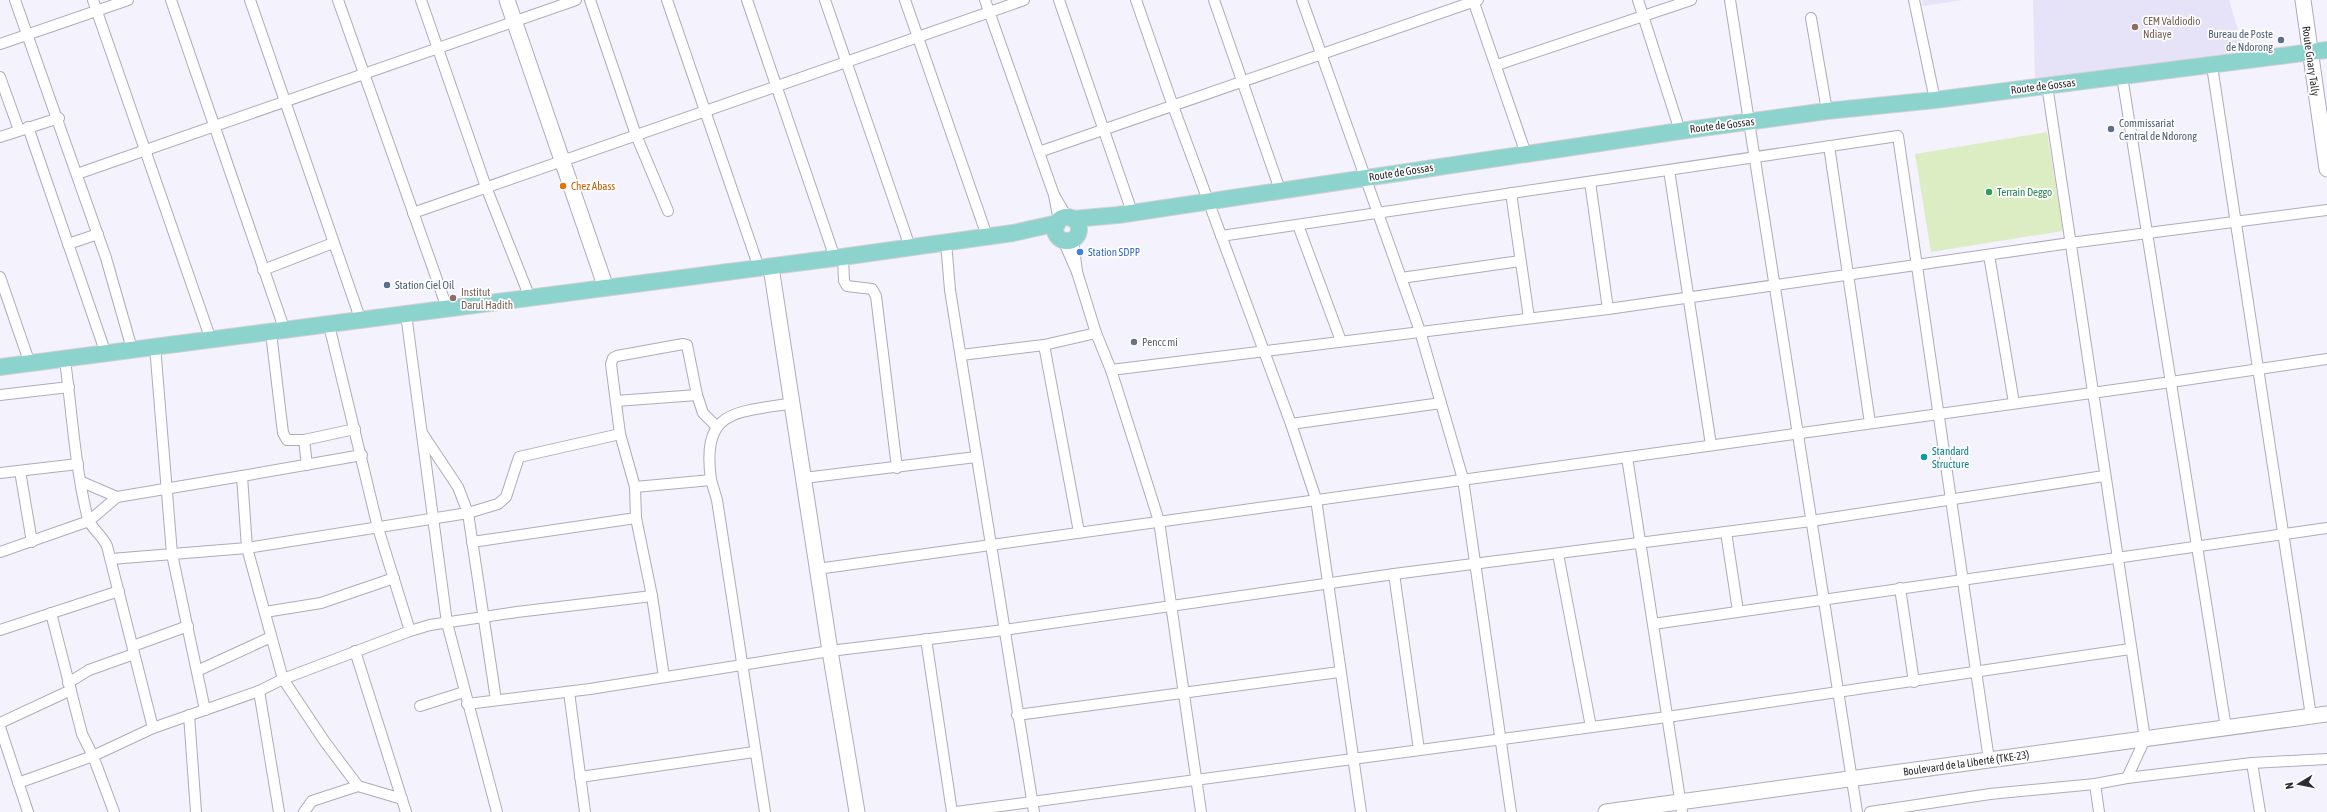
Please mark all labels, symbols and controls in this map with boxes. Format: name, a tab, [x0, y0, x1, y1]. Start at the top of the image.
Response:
place label: CEM Valdiodio Ndiaye	[2143, 15, 2200, 40]
marker: CEM Valdiodio Ndiaye	[2130, 22, 2140, 32]
street label: Route Gnary Tally	[2300, 25, 2322, 97]
place label: Bureau de Poste de Ndorong	[2208, 28, 2273, 53]
marker: Bureau de Poste de Ndorong	[2276, 35, 2286, 45]
street label: Route de Gossas	[2010, 76, 2076, 96]
street label: Route de Gossas	[1689, 115, 1755, 135]
place label: Commissariat Central de Ndorong	[2119, 117, 2197, 142]
marker: Commissariat Central de Ndorong	[2106, 124, 2116, 134]
street label: Route de Gossas	[1368, 161, 1434, 183]
place label: Chez Abass	[571, 180, 615, 192]
marker: Chez Abass	[558, 181, 568, 191]
place label: Terrain Deggo	[1997, 186, 2052, 198]
marker: Terrain Deggo	[1984, 187, 1994, 197]
place label: Station SDPP	[1088, 246, 1140, 258]
marker: Station SDPP	[1075, 247, 1085, 257]
place label: Station Ciel Oil	[395, 279, 454, 291]
marker: Station Ciel Oil	[382, 280, 392, 290]
place label: Institut Darul Hadith	[461, 286, 513, 311]
marker: Institut Darul Hadith	[448, 293, 458, 303]
place label: Pencc mi	[1142, 336, 1178, 348]
marker: Pencc mi	[1129, 337, 1139, 347]
place label: Standard Structure	[1932, 445, 1969, 470]
marker: Standard Structure	[1919, 452, 1929, 462]
street label: Boulevard de la Liberté (TKE-23)	[1902, 748, 2030, 778]
north arrow	[2279, 764, 2319, 804]
text: N	[2283, 781, 2296, 790]

